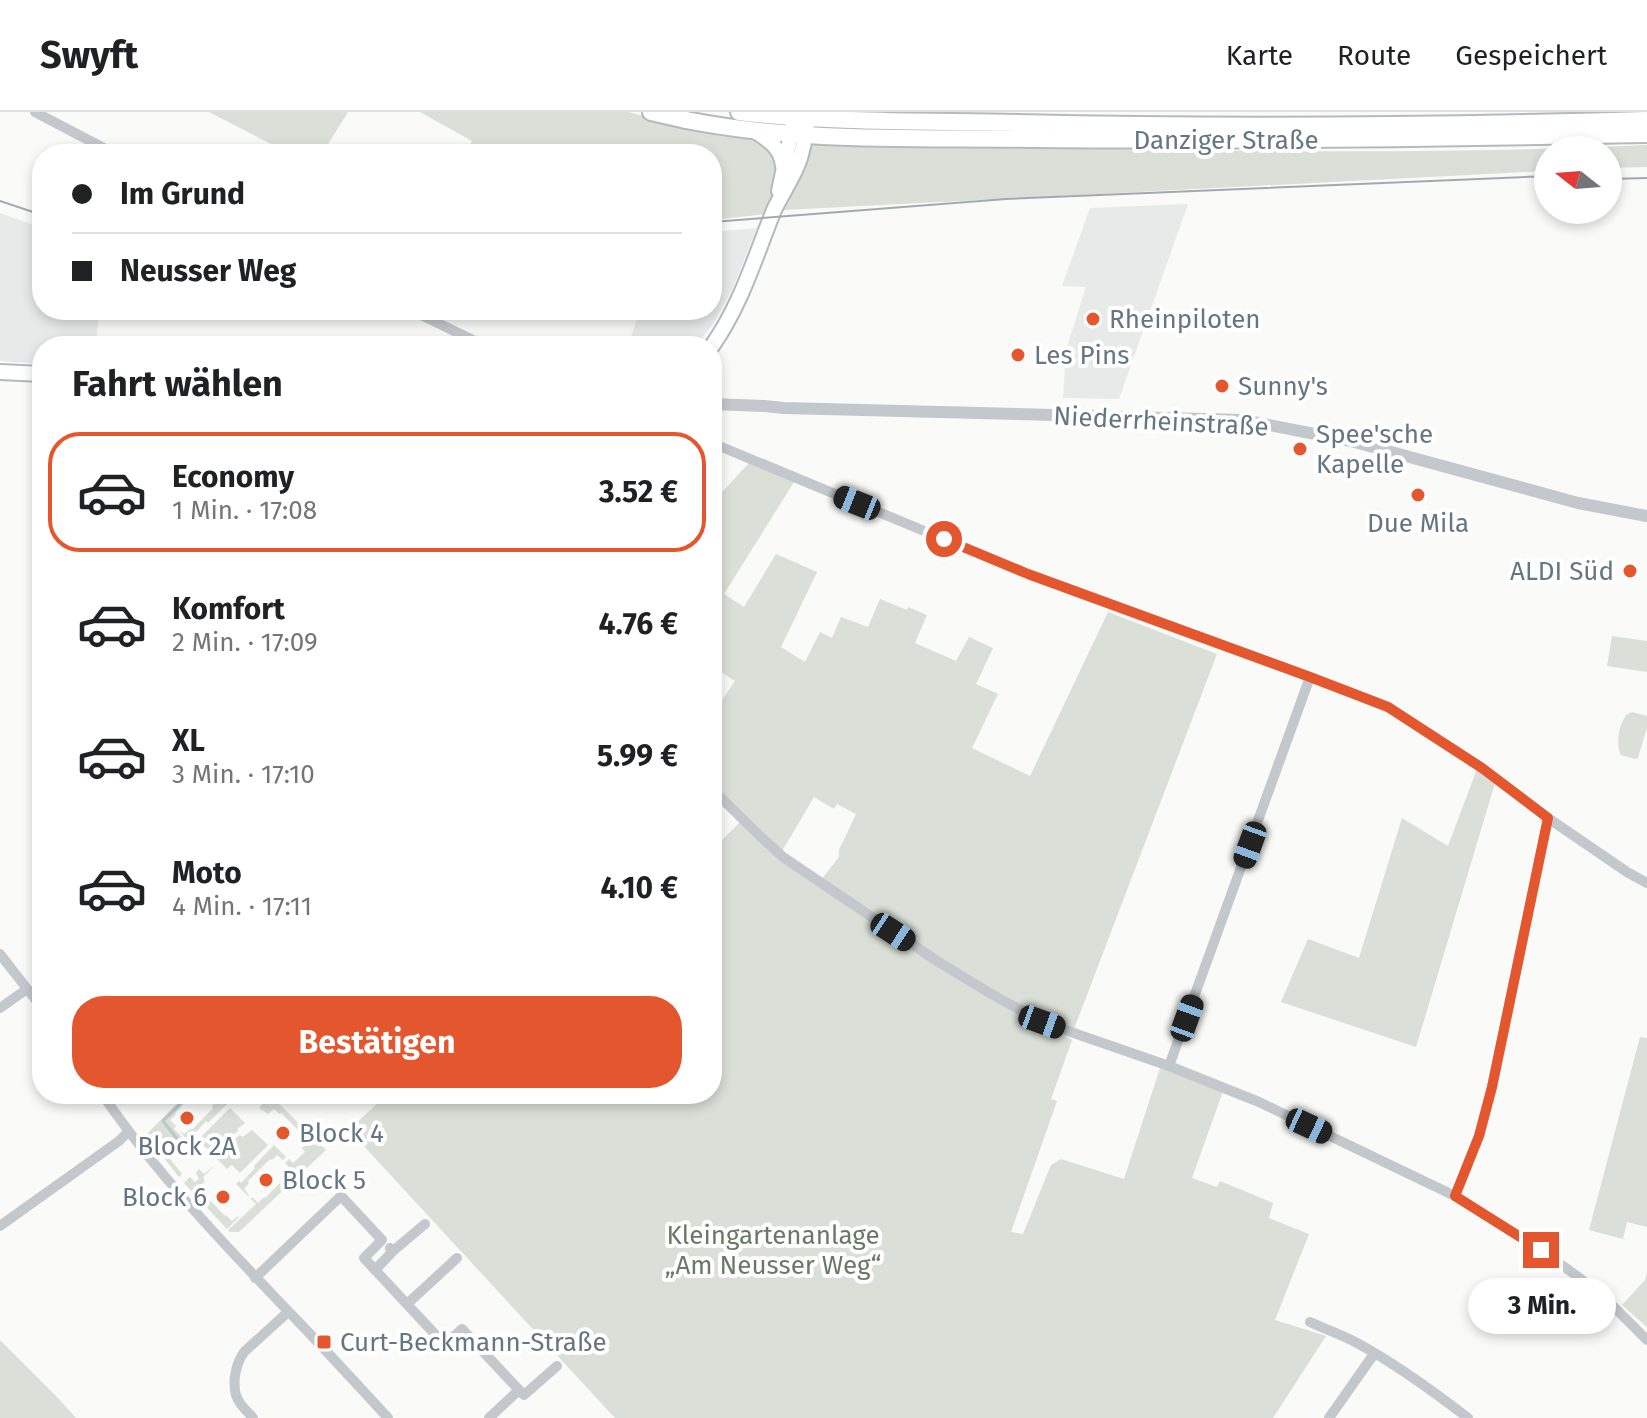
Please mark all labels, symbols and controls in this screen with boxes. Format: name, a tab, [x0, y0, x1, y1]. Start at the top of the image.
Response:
text: Swyft	[40, 32, 138, 78]
text: Karte	[1226, 39, 1293, 72]
text: Route	[1337, 39, 1411, 72]
text: Gespeichert	[1455, 39, 1607, 72]
street label: Danziger Straße	[1133, 125, 1319, 156]
north arrow	[1534, 136, 1622, 224]
map controls	[1534, 136, 1622, 224]
text: Im Grund	[120, 176, 245, 212]
text: Neusser Weg	[120, 253, 296, 289]
place label: Rheinpiloten	[1109, 304, 1261, 335]
marker: Rheinpiloten	[1084, 310, 1102, 328]
place label: Les Pins	[1034, 340, 1129, 371]
marker: Les Pins	[1009, 346, 1027, 364]
text: Fahrt wählen	[72, 362, 283, 406]
place label: Sunny's	[1238, 371, 1328, 402]
marker: Sunny's	[1213, 377, 1231, 395]
street label: Niederrheinstraße	[1053, 400, 1269, 443]
place label: Spee'sche Kapelle	[1316, 419, 1433, 480]
marker: Spee'sche Kapelle	[1291, 440, 1309, 458]
icon: car	[76, 456, 148, 528]
text: Economy	[172, 459, 294, 495]
text: 3.52 €	[599, 474, 678, 510]
car	[830, 483, 884, 523]
marker: Due Mila	[1409, 486, 1427, 504]
text: 1 Min. · 17:08	[172, 495, 317, 526]
place label: Due Mila	[1367, 508, 1469, 539]
route start	[926, 521, 962, 557]
place label: ALDI Süd	[1510, 556, 1614, 587]
marker: ALDI Süd	[1621, 562, 1639, 580]
icon: car	[76, 588, 148, 660]
text: Komfort	[172, 591, 285, 627]
text: 4.76 €	[599, 606, 678, 642]
text: 2 Min. · 17:09	[172, 627, 318, 658]
icon: car	[76, 720, 148, 792]
text: XL	[172, 723, 205, 759]
text: 5.99 €	[597, 738, 678, 774]
text: 3 Min. · 17:10	[172, 759, 315, 790]
car	[1231, 818, 1269, 872]
icon: car	[76, 852, 148, 924]
text: Moto	[172, 855, 242, 891]
text: 4.10 €	[601, 870, 678, 906]
text: 4 Min. · 17:11	[172, 891, 312, 922]
car	[866, 909, 920, 955]
car	[1168, 991, 1206, 1045]
button: Bestätigen	[72, 996, 682, 1088]
car	[1015, 1003, 1069, 1041]
car	[1282, 1105, 1336, 1147]
marker: Block 2A	[178, 1109, 196, 1127]
place label: Block 4	[299, 1118, 384, 1149]
marker: Block 4	[274, 1124, 292, 1142]
place label: Block 2A	[138, 1131, 237, 1162]
place label: Block 5	[282, 1165, 366, 1196]
marker: Block 5	[257, 1171, 275, 1189]
place label: Block 6	[122, 1182, 207, 1213]
marker: Block 6	[214, 1188, 232, 1206]
park label: Kleingartenanlage „Am Neusser Weg“	[665, 1220, 881, 1281]
route end	[1523, 1232, 1559, 1268]
callout: 3 Min.	[1467, 1278, 1615, 1334]
text: 3 Min.	[1508, 1290, 1576, 1321]
place label: Curt-Beckmann-Straße	[340, 1327, 607, 1358]
marker: Curt-Beckmann-Straße	[315, 1333, 333, 1351]

